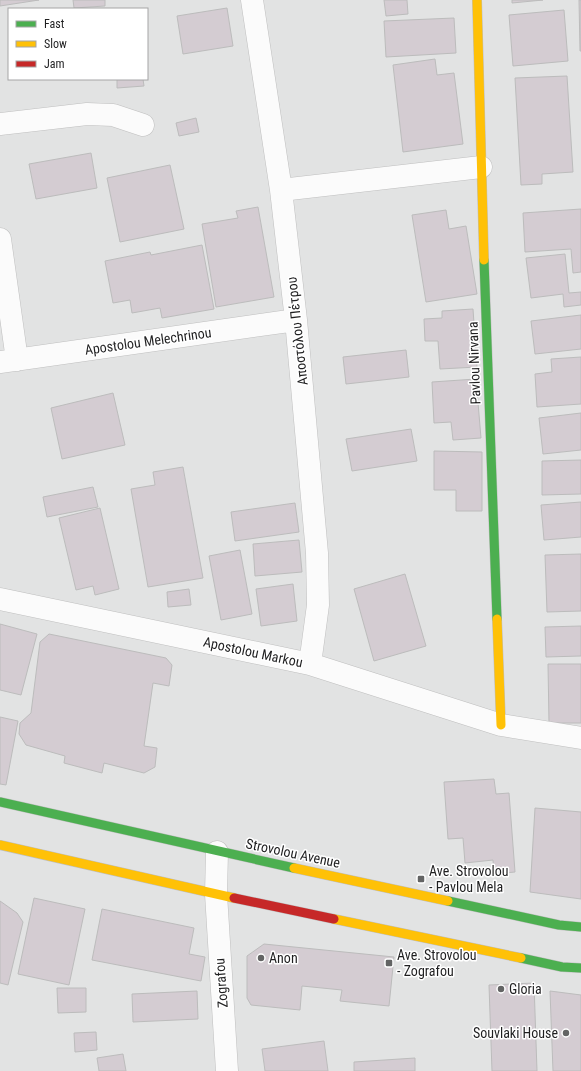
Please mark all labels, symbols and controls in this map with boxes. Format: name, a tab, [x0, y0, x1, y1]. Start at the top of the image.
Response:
legend	[8, 8, 148, 80]
text: Fast	[44, 17, 65, 31]
text: Slow	[44, 37, 67, 51]
text: Jam	[44, 57, 65, 71]
street label: Αποστόλου Πέτρου	[283, 276, 311, 386]
street label: Pavlou Nirvana	[465, 321, 483, 405]
street label: Apostolou Melechrinou	[84, 324, 212, 358]
street label: Apostolou Markou	[202, 634, 304, 670]
street label: Strovolou Avenue	[244, 835, 342, 871]
place label: Ave. Strovolou - Pavlou Mela	[429, 863, 508, 895]
marker: Ave. Strovolou - Pavlou Mela	[416, 874, 426, 884]
place label: Ave. Strovolou - Zografou	[397, 947, 476, 979]
place label: Anon	[269, 950, 298, 966]
marker: Anon	[256, 953, 266, 963]
street label: Zografou	[211, 957, 231, 1009]
marker: Ave. Strovolou - Zografou	[384, 958, 394, 968]
place label: Gloria	[509, 981, 542, 997]
marker: Gloria	[496, 984, 506, 994]
place label: Souvlaki House	[473, 1025, 558, 1041]
marker: Souvlaki House	[561, 1028, 571, 1038]

